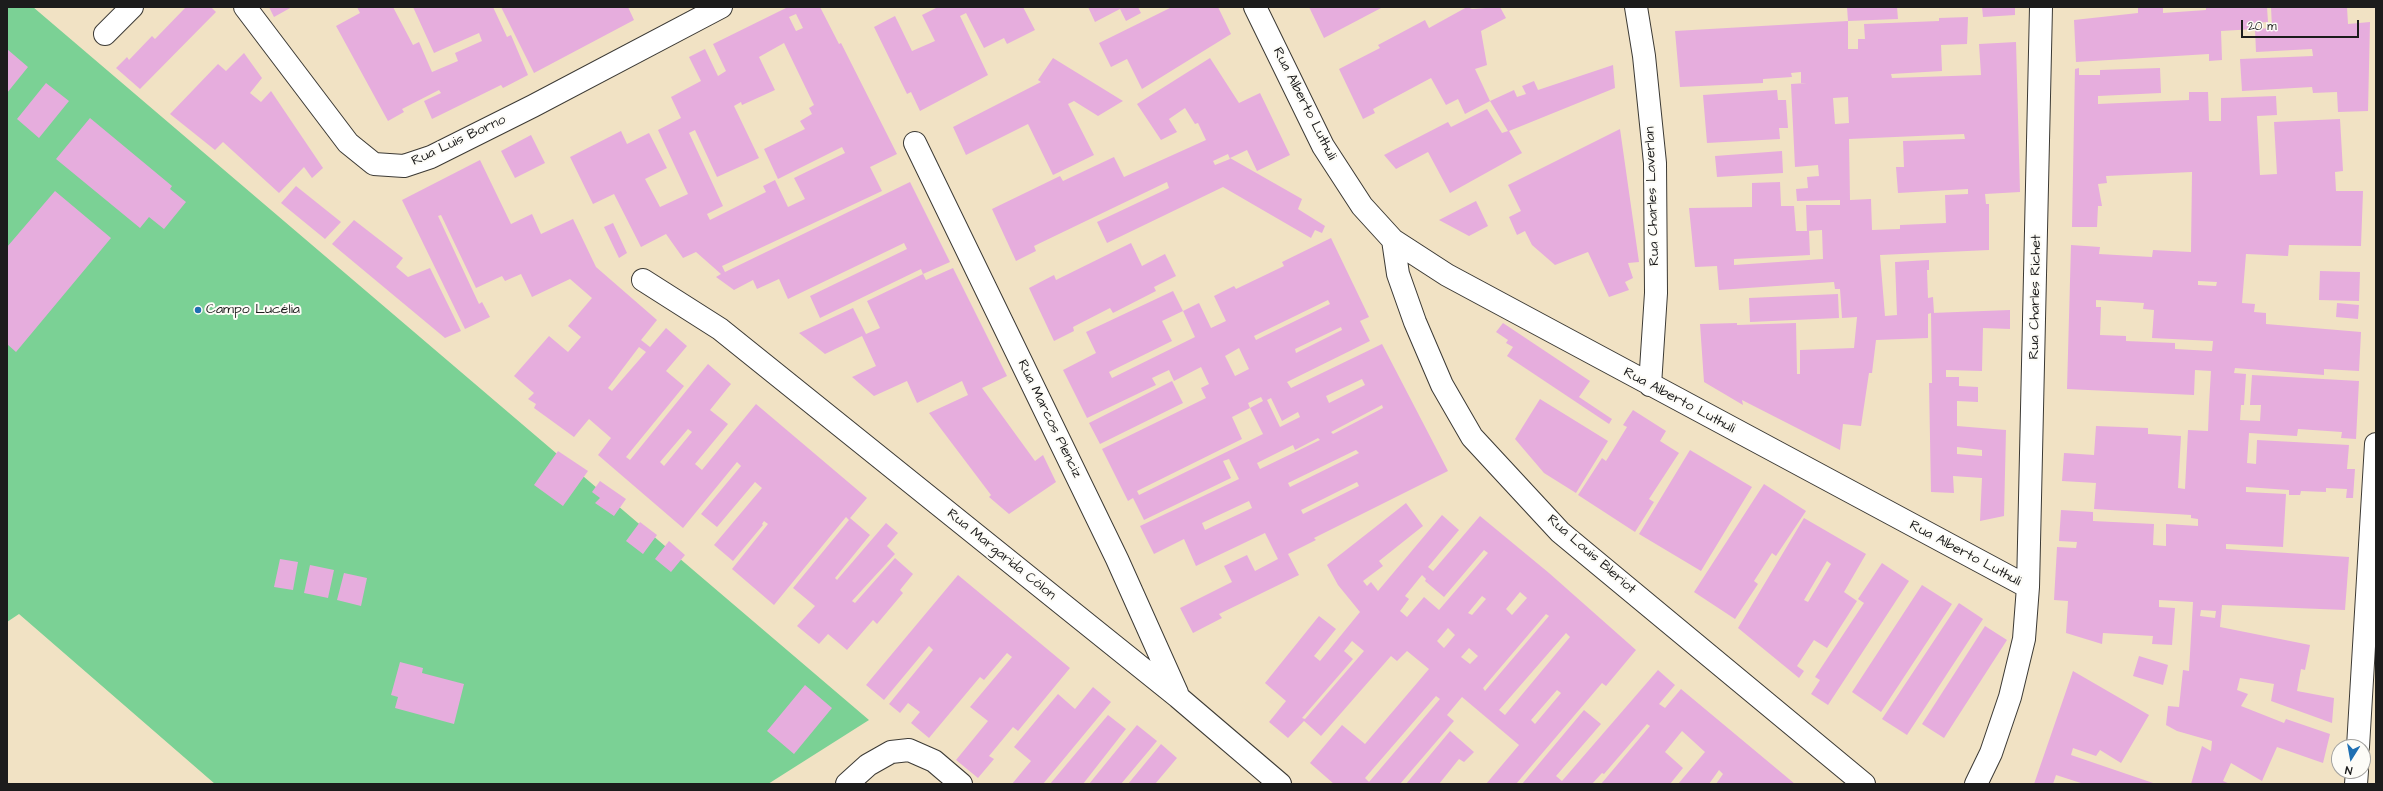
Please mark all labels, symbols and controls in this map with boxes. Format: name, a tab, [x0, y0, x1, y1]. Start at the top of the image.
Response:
scale bar	[2243, 12, 2361, 38]
text: 20 m	[2248, 18, 2277, 35]
street label: Rua Alberto Luthuli	[1268, 45, 1340, 163]
street label: Rua Luis Borno	[409, 112, 509, 170]
street label: Rua Charles Laverlan	[1642, 126, 1664, 266]
street label: Rua Charles Richet	[2027, 234, 2045, 360]
place label: Campo Lucélia	[206, 302, 300, 318]
marker: Campo Lucélia	[193, 305, 203, 315]
street label: Rua Marcos Plenciz	[1013, 357, 1085, 481]
street label: Rua Alberto Luthuli	[1620, 364, 1738, 438]
street label: Rua Margarida Cólon	[943, 506, 1059, 604]
street label: Rua Louis Bleriot	[1543, 512, 1639, 598]
street label: Rua Alberto Luthuli	[1906, 517, 2024, 591]
north arrow	[2331, 739, 2371, 779]
text: N	[2344, 762, 2354, 778]

